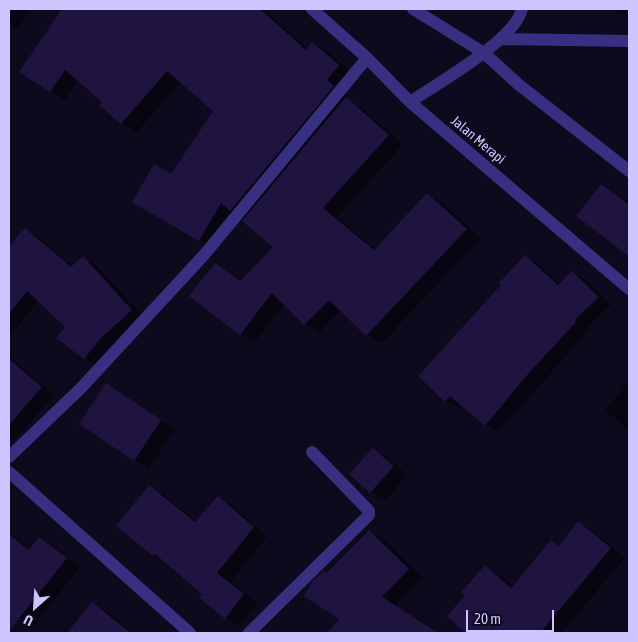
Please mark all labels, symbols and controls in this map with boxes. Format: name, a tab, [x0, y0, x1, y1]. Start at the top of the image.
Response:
street label: Jalan Merapi	[447, 112, 509, 168]
north arrow	[10, 582, 60, 632]
scale bar	[468, 600, 556, 632]
text: 20 m	[474, 610, 501, 627]
text: U	[21, 611, 36, 629]

